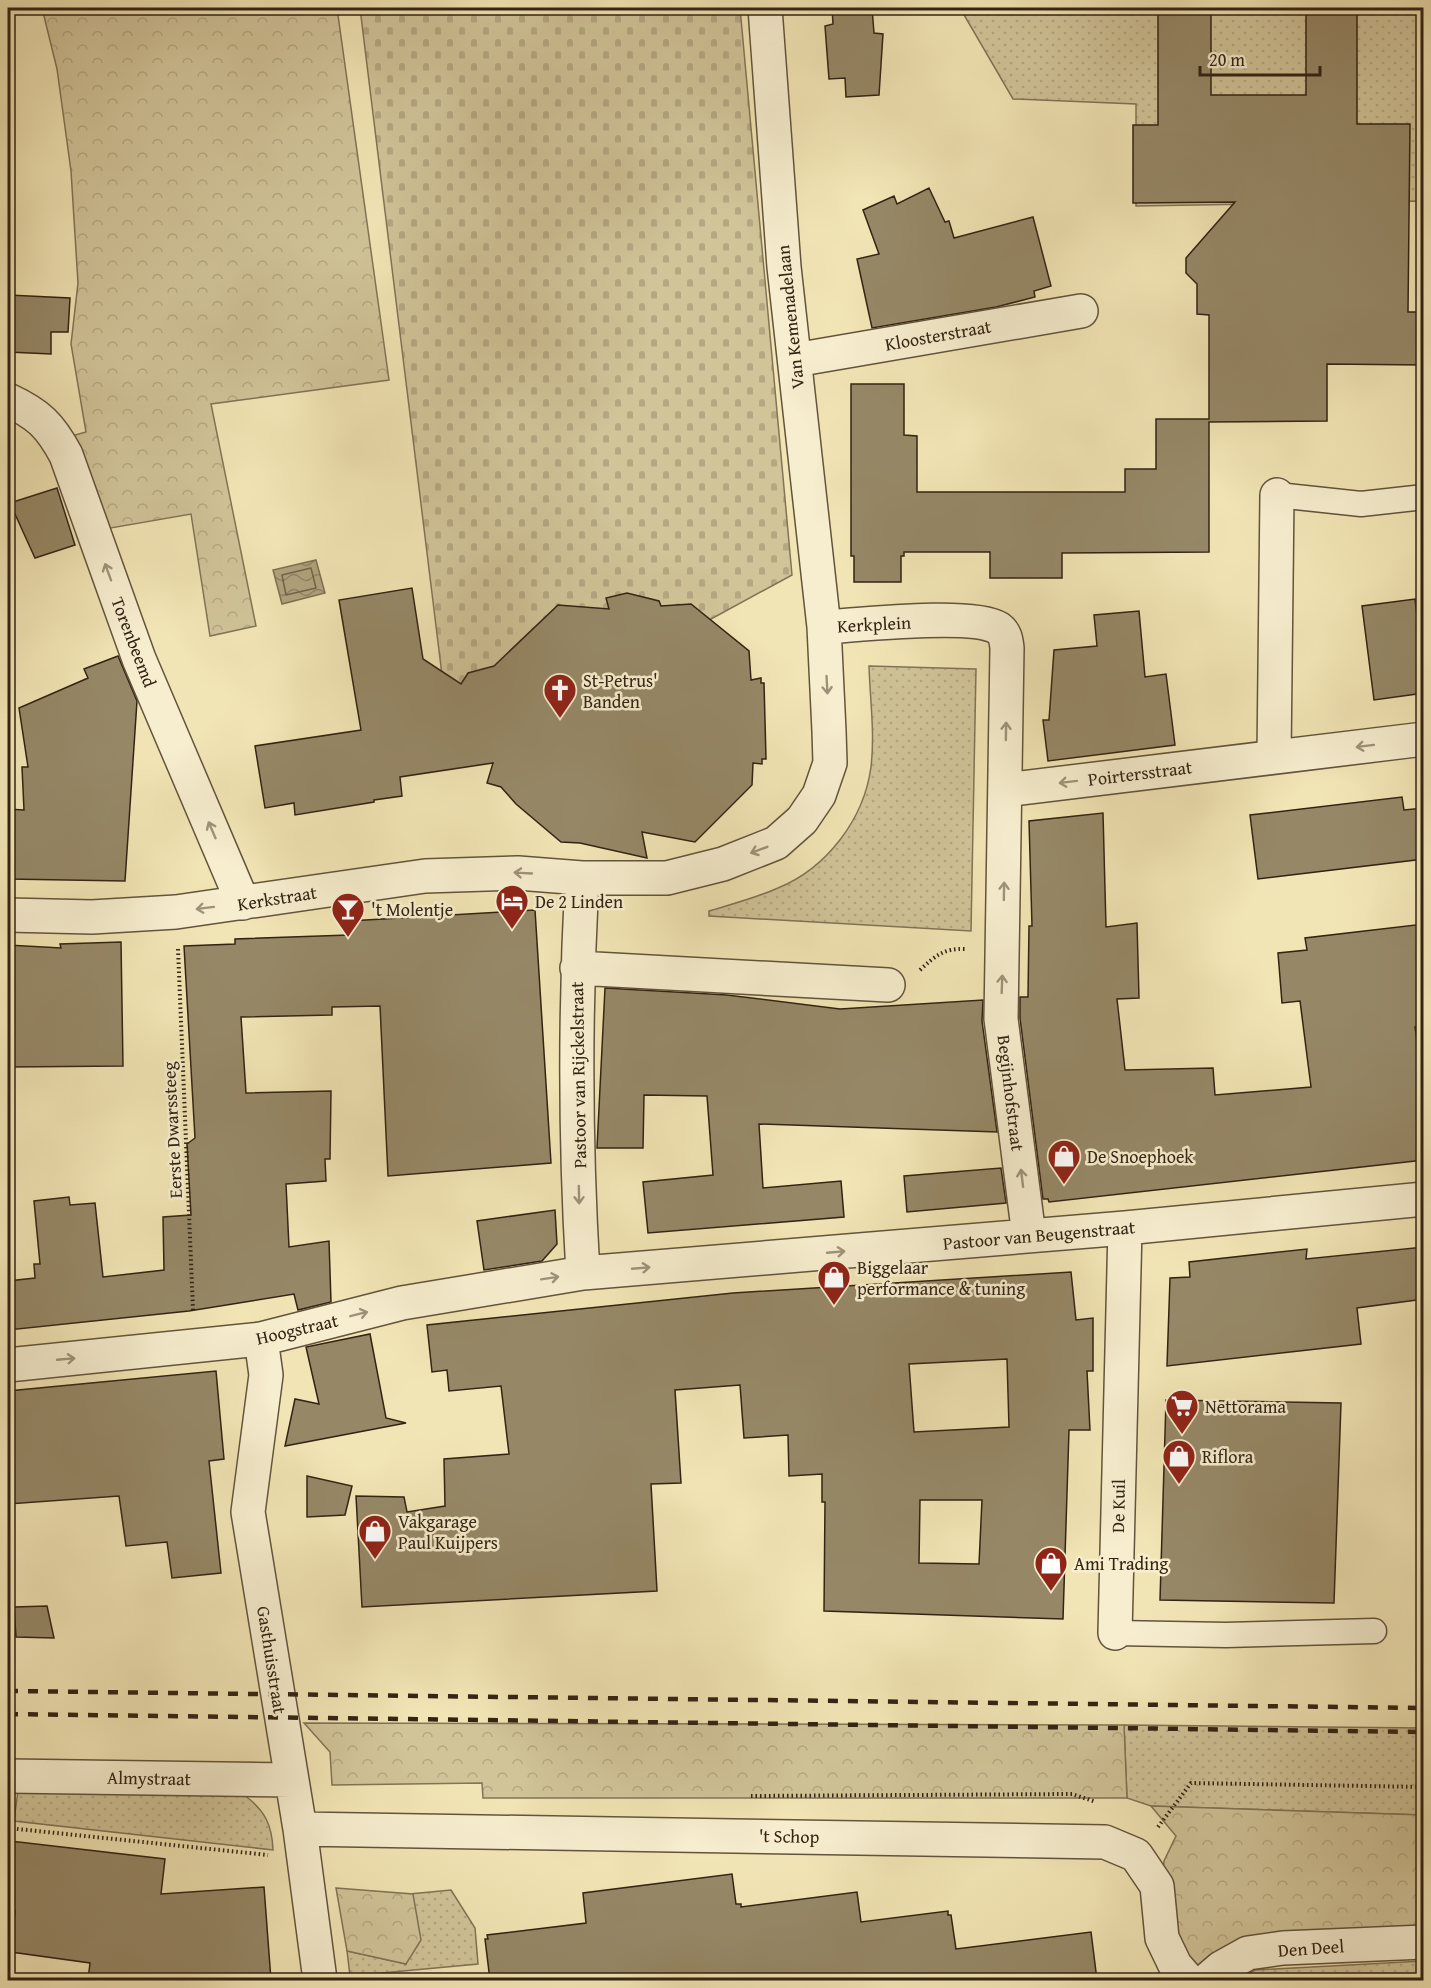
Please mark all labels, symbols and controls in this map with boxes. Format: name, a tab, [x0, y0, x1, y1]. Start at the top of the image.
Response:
scale bar	[1200, 39, 1320, 77]
text: 20 m	[1209, 46, 1245, 73]
street label: Van Kemenadelaan	[769, 244, 811, 390]
street label: Kloosterstraat	[883, 312, 994, 358]
one-way arrow	[101, 563, 112, 582]
street label: Torenbeemd	[104, 593, 164, 691]
street label: Kerkplein	[836, 609, 912, 639]
place label: St-Petrus' Banden	[583, 667, 658, 715]
church icon: St-Petrus' Banden	[542, 672, 578, 719]
one-way arrow	[821, 675, 832, 695]
one-way arrow	[1000, 722, 1012, 742]
one-way arrow	[1356, 741, 1376, 752]
street label: Poirtersstraat	[1086, 753, 1194, 793]
one-way arrow	[1058, 777, 1078, 788]
one-way arrow	[206, 822, 217, 840]
one-way arrow	[750, 845, 769, 856]
one-way arrow	[514, 868, 534, 879]
street label: Kerkstraat	[235, 878, 319, 918]
one-way arrow	[998, 882, 1010, 902]
hotel icon: De 2 Linden	[494, 883, 530, 930]
place label: De 2 Linden	[535, 888, 623, 915]
bar icon: 't Molentje	[330, 891, 366, 938]
place label: 't Molentje	[371, 896, 453, 923]
one-way arrow	[195, 903, 215, 914]
one-way arrow	[996, 975, 1008, 995]
street label: Pastoor van Rijckelstraat	[563, 981, 593, 1169]
street label: Begijnhofstraat	[990, 1033, 1032, 1153]
street label: Eerste Dwarssteeg	[155, 1061, 189, 1199]
shop icon: De Snoephoek	[1046, 1138, 1082, 1185]
place label: De Snoephoek	[1087, 1143, 1194, 1170]
one-way arrow	[1016, 1168, 1027, 1188]
one-way arrow	[573, 1184, 585, 1204]
street label: Pastoor van Beugenstraat	[942, 1213, 1137, 1257]
one-way arrow	[825, 1246, 845, 1257]
place label: Biggelaar performance & tuning	[857, 1254, 1025, 1302]
shop icon: Biggelaar performance & tuning	[816, 1259, 852, 1306]
one-way arrow	[631, 1262, 651, 1273]
one-way arrow	[540, 1273, 560, 1284]
street label: Hoogstraat	[253, 1306, 341, 1352]
one-way arrow	[349, 1308, 368, 1320]
one-way arrow	[55, 1353, 75, 1364]
supermarket icon: Nettorama	[1164, 1388, 1200, 1435]
place label: Nettorama	[1205, 1393, 1287, 1420]
shop icon: Riflora	[1161, 1438, 1197, 1485]
place label: Riflora	[1202, 1443, 1254, 1470]
street label: De Kuil	[1104, 1479, 1132, 1533]
place label: Vakgarage Paul Kuijpers	[398, 1508, 498, 1556]
shop icon: Vakgarage Paul Kuijpers	[357, 1513, 393, 1560]
shop icon: Ami Trading	[1033, 1545, 1069, 1592]
place label: Ami Trading	[1074, 1550, 1168, 1577]
street label: Gasthuisstraat	[250, 1604, 294, 1716]
street label: Almystraat	[107, 1764, 192, 1792]
street label: 't Schop	[759, 1822, 820, 1850]
street label: Den Deel	[1277, 1932, 1345, 1964]

